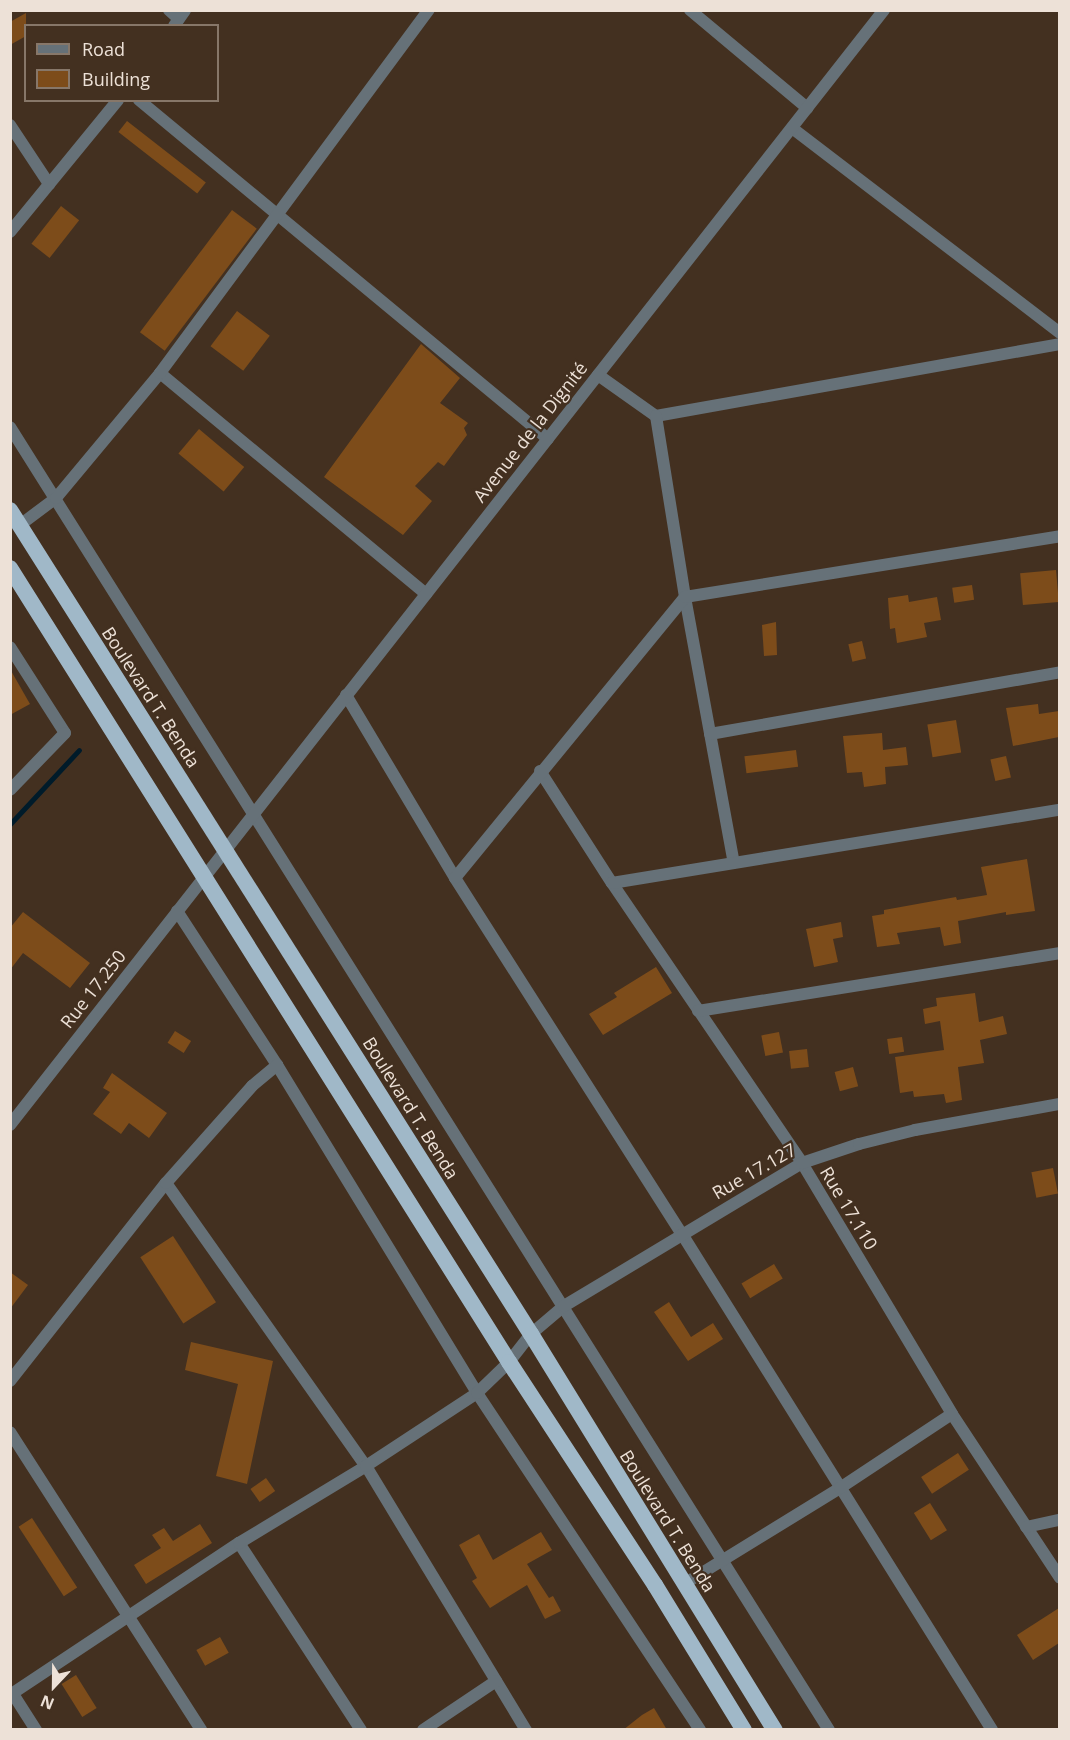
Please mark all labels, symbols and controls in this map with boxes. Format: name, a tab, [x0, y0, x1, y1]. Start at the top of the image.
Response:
legend	[24, 24, 219, 102]
text: Road	[82, 37, 125, 61]
text: Building	[82, 67, 150, 91]
street label: Avenue de la Dignité	[469, 358, 591, 506]
street label: Boulevard T. Benda	[97, 623, 205, 771]
street label: Rue 17.250	[56, 946, 130, 1032]
street label: Boulevard T. Benda	[359, 1033, 463, 1183]
street label: Rue 17.127	[708, 1138, 800, 1204]
street label: Rue 17.110	[816, 1163, 882, 1253]
street label: Boulevard T. Benda	[616, 1446, 720, 1596]
north arrow	[24, 1656, 84, 1716]
text: N	[37, 1690, 57, 1715]

